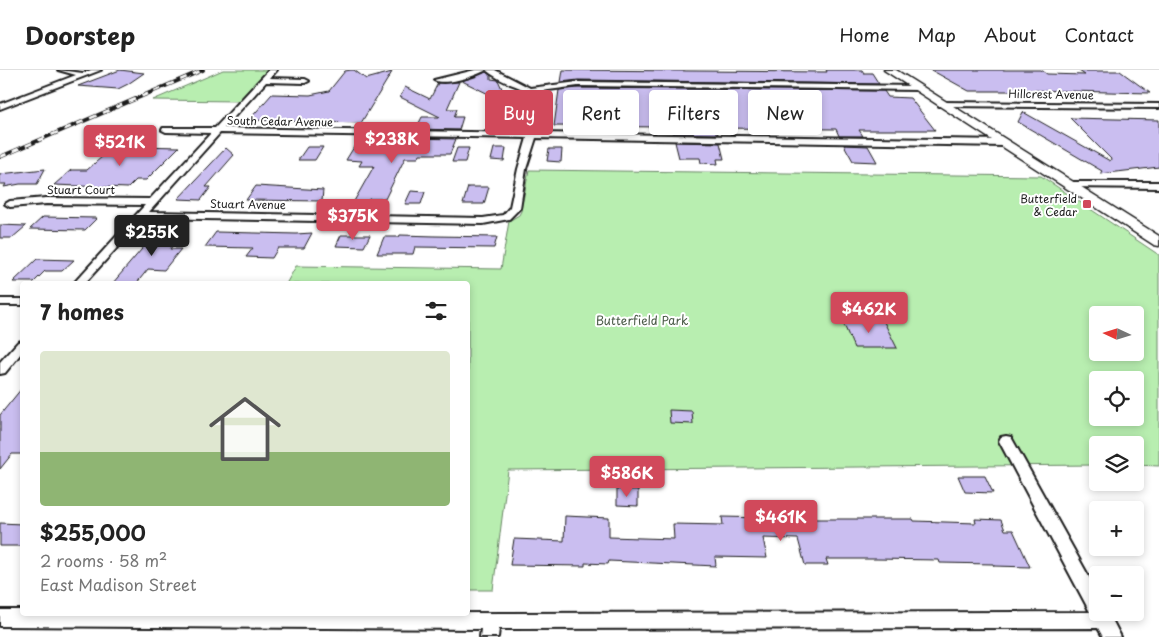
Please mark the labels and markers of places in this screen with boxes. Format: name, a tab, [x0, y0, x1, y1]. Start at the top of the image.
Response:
pin: $238K	[357, 122, 427, 164]
pin: $521K	[85, 124, 155, 167]
place label: Butterfield & Cedar	[1020, 190, 1077, 220]
pin: $375K	[318, 198, 388, 241]
marker: Butterfield & Cedar	[1081, 198, 1093, 210]
pin: $255K	[117, 214, 187, 257]
pin: $462K	[834, 292, 904, 334]
pin: $586K	[592, 456, 662, 498]
pin: $461K	[746, 500, 816, 542]

